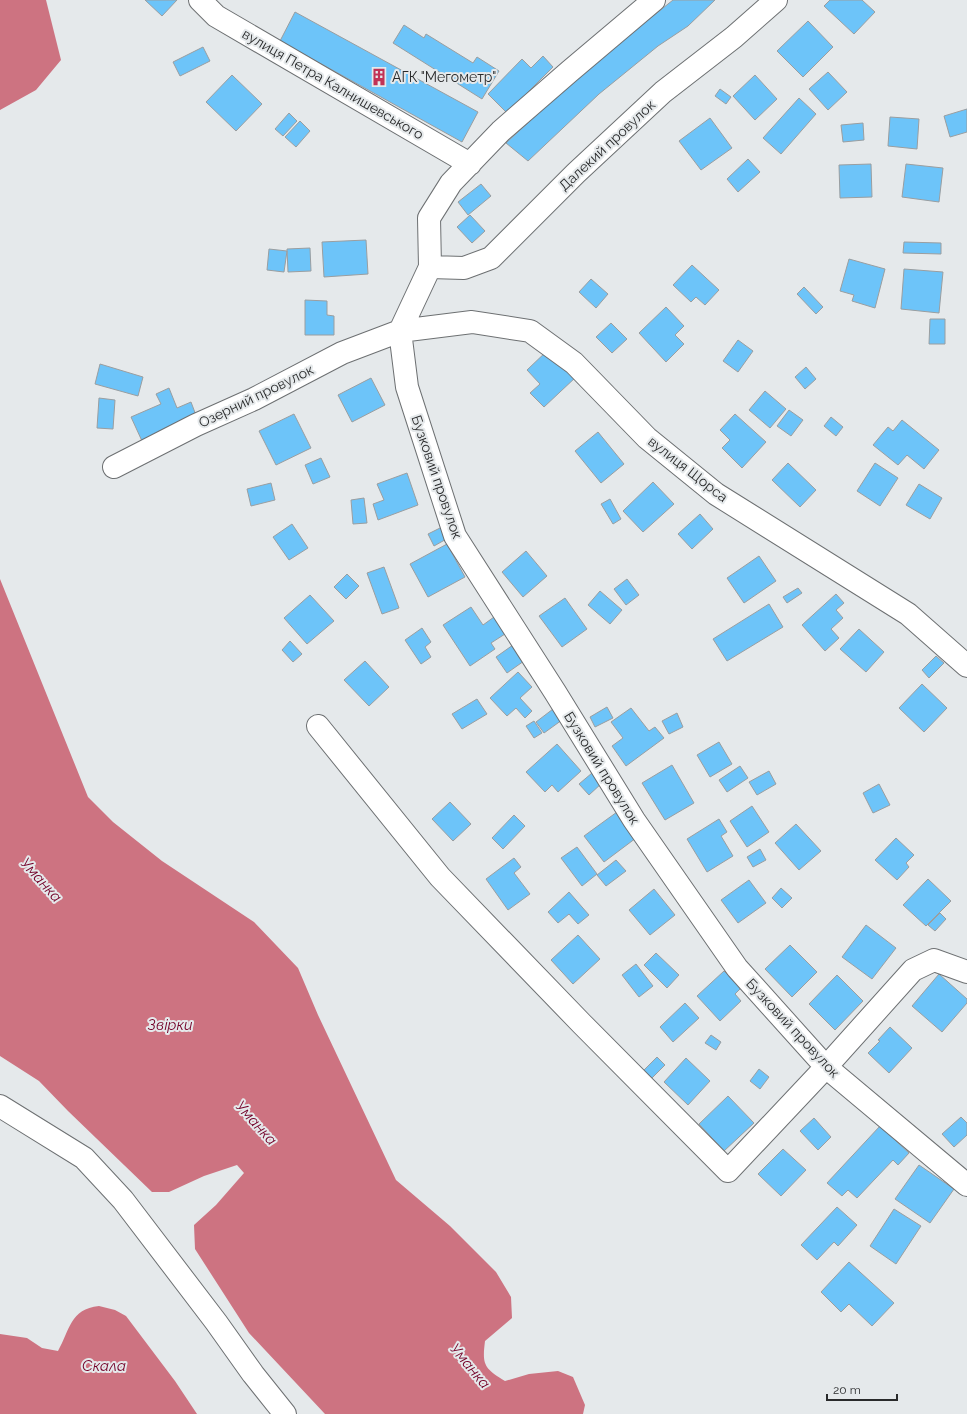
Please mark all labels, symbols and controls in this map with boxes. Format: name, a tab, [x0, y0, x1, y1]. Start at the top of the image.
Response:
street label: вулиця Петра Калнишевського	[240, 25, 426, 143]
building icon: АГК "Мегометр"	[369, 67, 389, 87]
place label: АГК "Мегометр"	[392, 69, 496, 85]
street label: Далекий провулок	[556, 96, 658, 194]
street label: Озерний провулок	[196, 361, 316, 431]
street label: Бузковий провулок	[408, 413, 466, 541]
street label: вулиця Щорса	[645, 433, 731, 505]
street label: Бузковий провулок	[561, 709, 643, 827]
water label: Уманка	[16, 854, 66, 906]
street label: Бузковий провулок	[743, 975, 843, 1081]
water label: Звірки	[148, 1016, 193, 1034]
water label: Уманка	[231, 1097, 281, 1149]
water label: Уманка	[446, 1340, 494, 1392]
water label: Скала	[82, 1357, 126, 1375]
scale bar	[827, 1376, 897, 1402]
text: 20 m	[833, 1383, 861, 1397]

